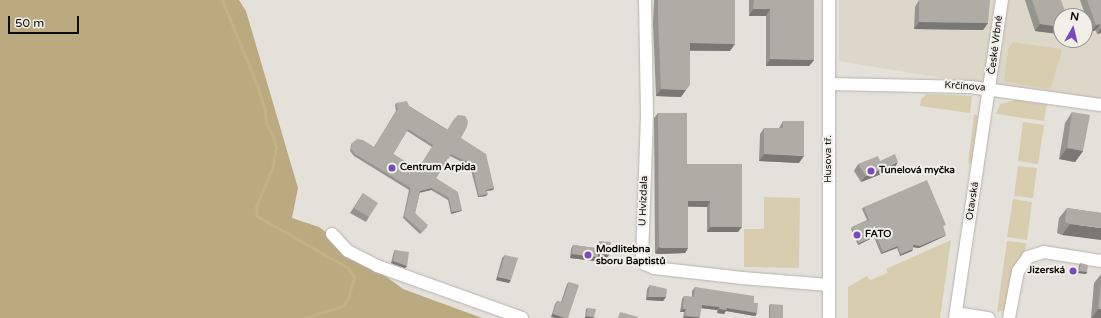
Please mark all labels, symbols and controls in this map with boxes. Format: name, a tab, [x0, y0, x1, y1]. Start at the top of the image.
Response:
scale bar	[10, 8, 81, 34]
north arrow	[1053, 8, 1093, 48]
text: N	[1069, 10, 1080, 24]
street label: České Vrbné	[986, 15, 1006, 75]
text: 50 m	[15, 16, 44, 30]
street label: Krčínova	[944, 80, 986, 94]
street label: Husova tř.	[823, 135, 835, 183]
place label: Centrum Arpida	[400, 162, 476, 174]
marker: Centrum Arpida	[387, 163, 397, 173]
place label: Tunelová myčka	[879, 165, 955, 177]
marker: Tunelová myčka	[866, 166, 876, 176]
street label: U Hvízdala	[637, 176, 651, 226]
street label: Otavská	[964, 181, 982, 221]
place label: FATO	[865, 229, 891, 241]
marker: FATO	[852, 230, 862, 240]
place label: Modlitebna sboru Baptistů	[596, 243, 666, 266]
marker: Modlitebna sboru Baptistů	[583, 250, 593, 260]
place label: Jizerská	[1028, 265, 1065, 277]
marker: Jizerská	[1068, 266, 1078, 276]

